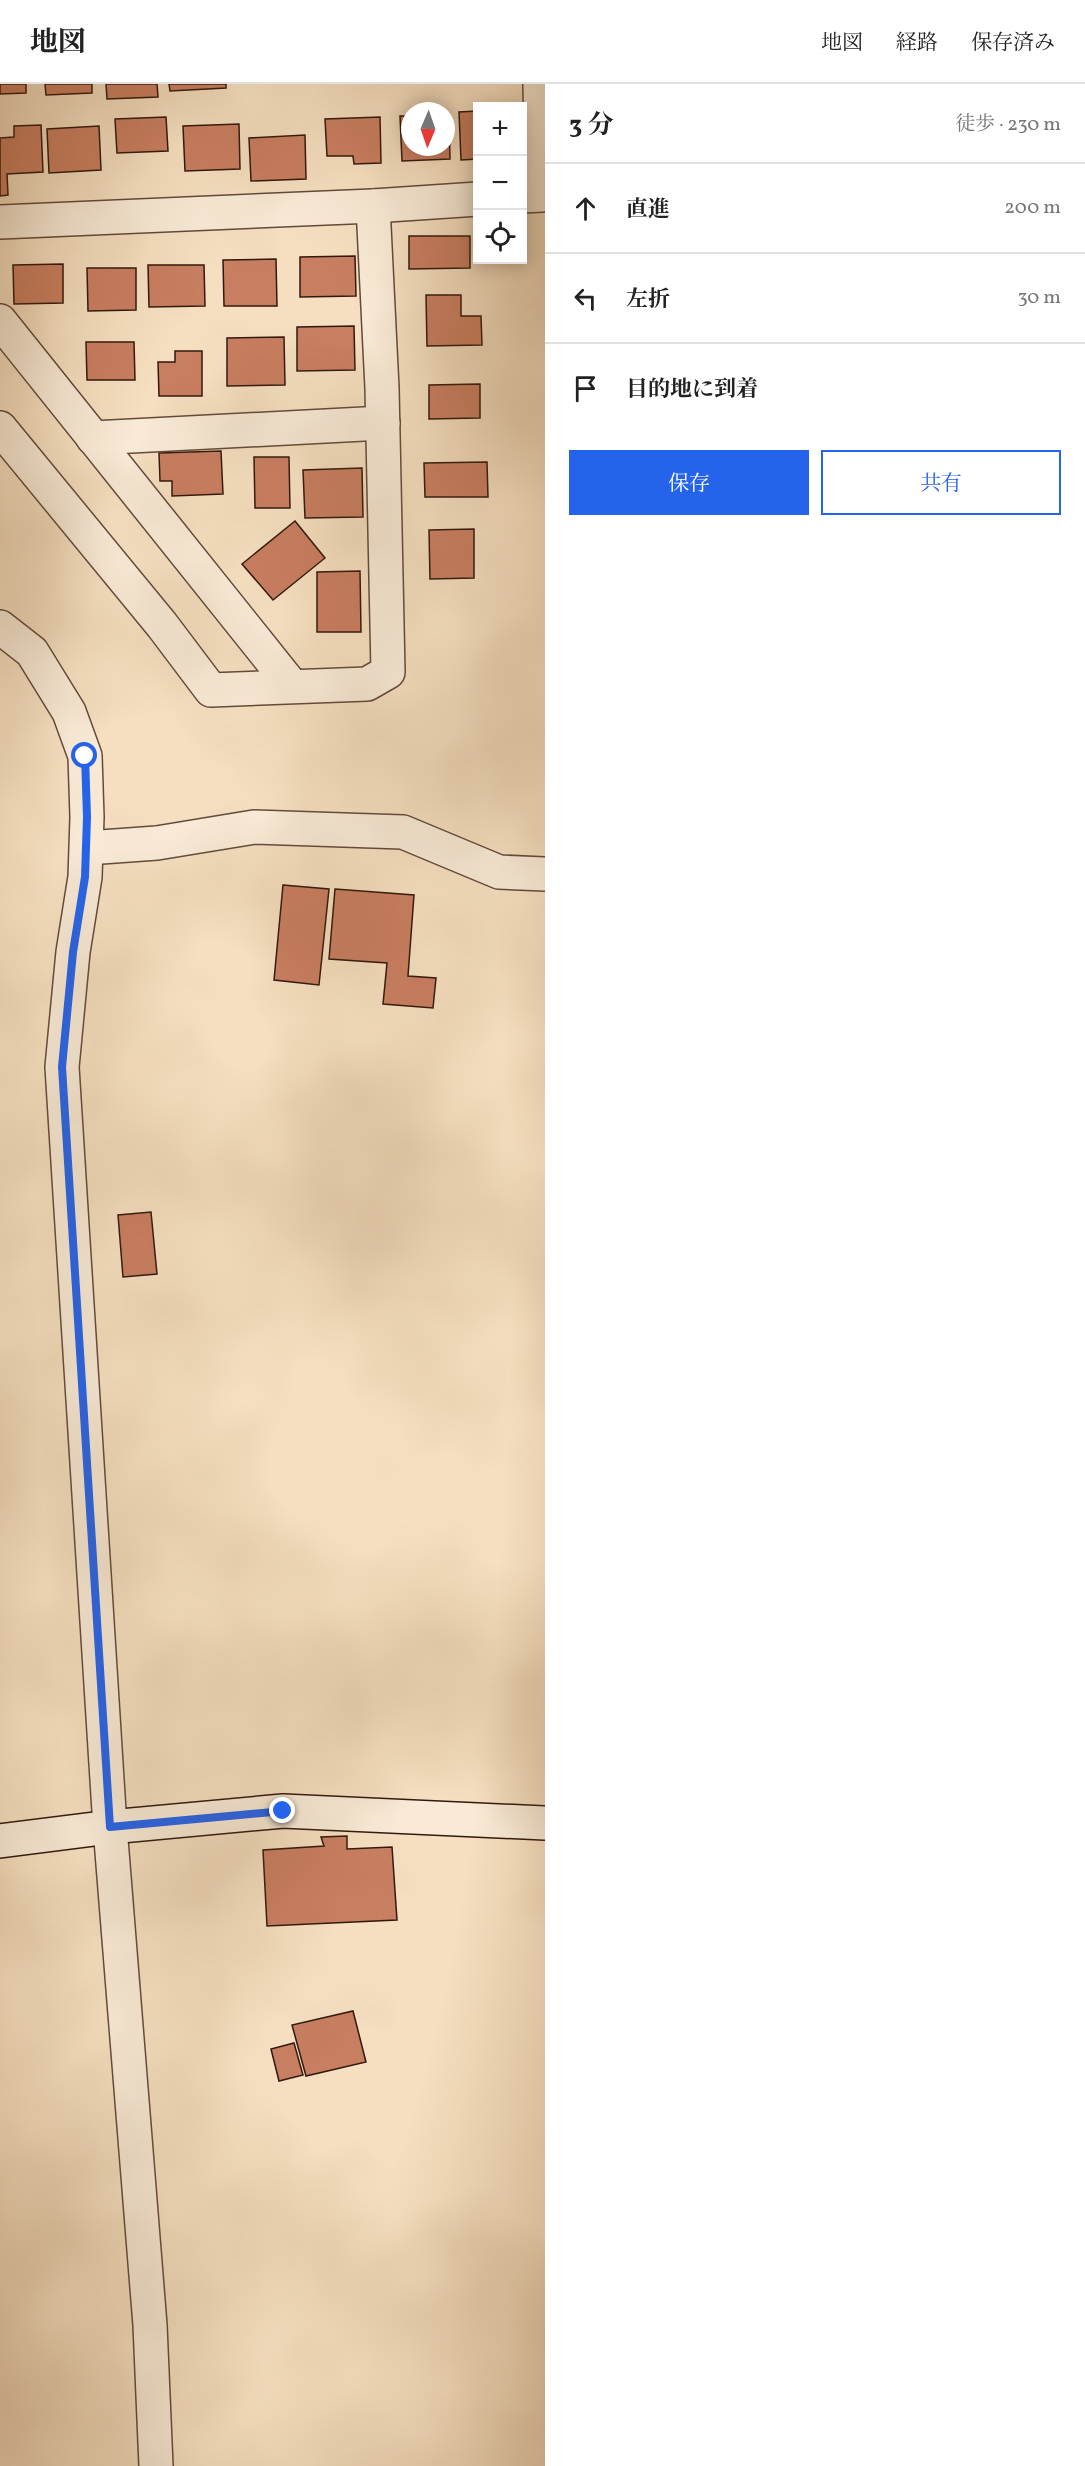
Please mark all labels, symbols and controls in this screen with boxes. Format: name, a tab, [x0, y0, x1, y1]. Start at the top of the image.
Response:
text: 地図	[30, 24, 86, 63]
text: 地図	[821, 29, 863, 58]
text: 経路	[896, 29, 938, 58]
text: 保存済み	[971, 29, 1055, 58]
north arrow	[401, 102, 455, 156]
map controls	[473, 102, 527, 264]
button: +	[473, 102, 527, 156]
text: 3 分	[569, 108, 613, 144]
text: 徒歩 · 230 m	[955, 111, 1061, 139]
button: −	[473, 156, 527, 210]
icon: ahead	[569, 192, 602, 225]
text: 200 m	[1004, 194, 1061, 222]
text: 直進	[626, 195, 670, 226]
button: locate	[473, 210, 527, 264]
icon: left	[569, 282, 602, 315]
text: 30 m	[1017, 284, 1061, 312]
text: 左折	[626, 285, 670, 316]
icon: arrive	[569, 372, 602, 405]
text: 目的地に到着	[626, 375, 758, 406]
button: 保存	[569, 450, 809, 515]
button: 共有	[821, 450, 1061, 515]
route start	[71, 742, 97, 768]
route end	[269, 1797, 295, 1823]

